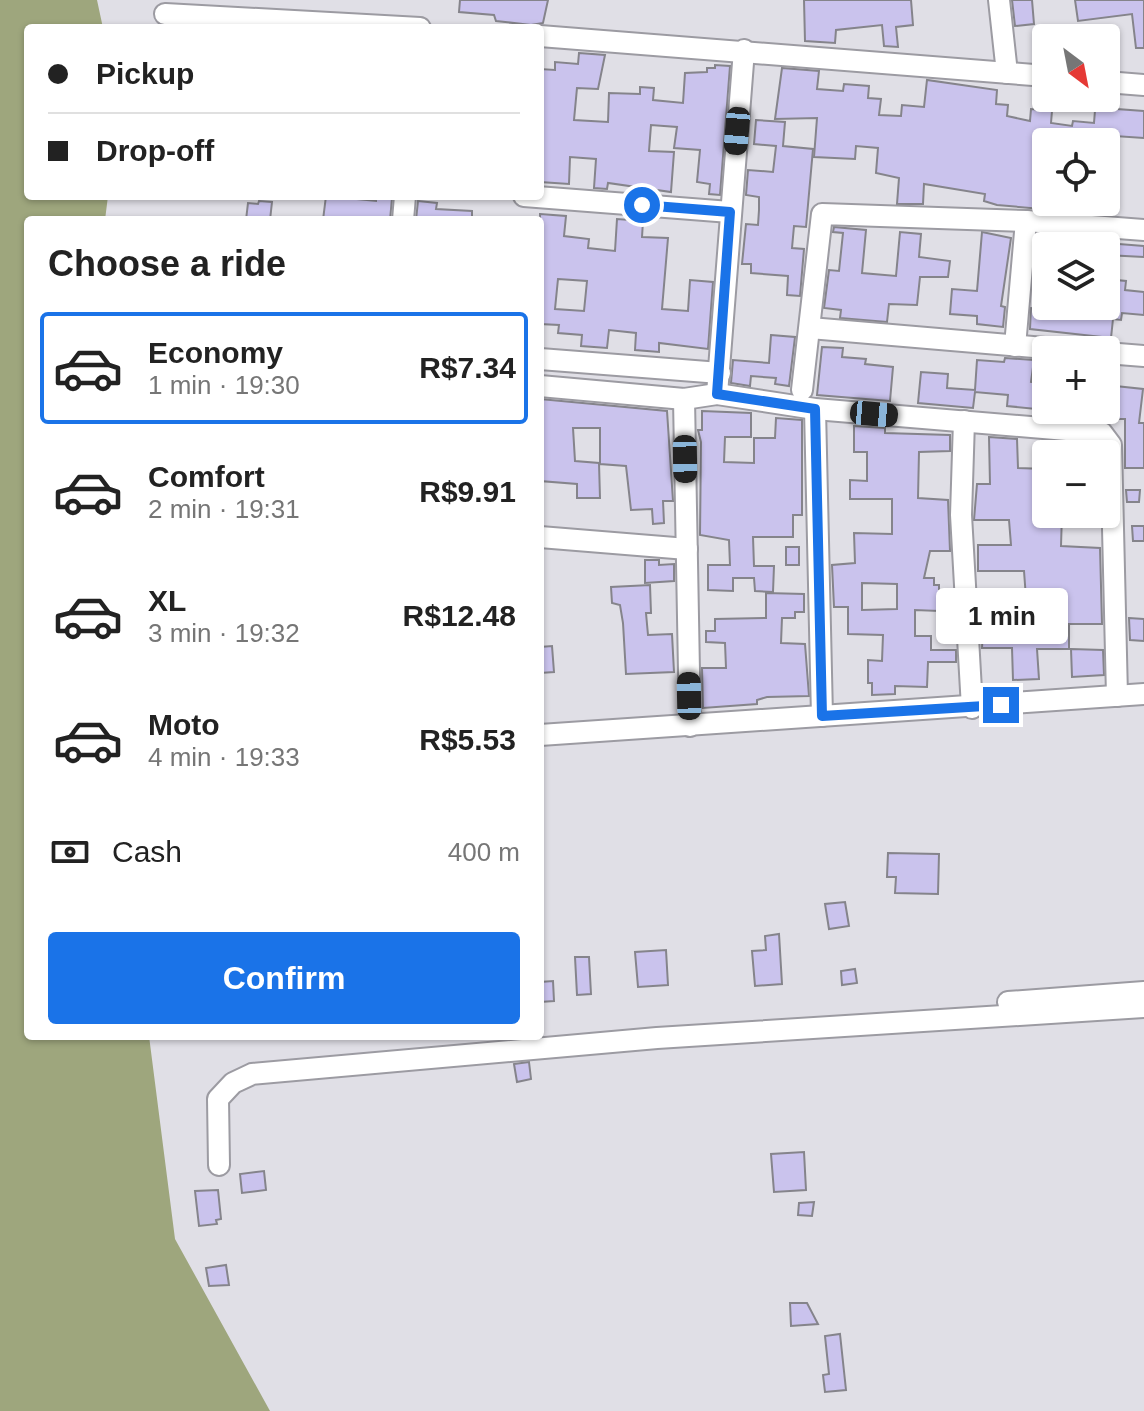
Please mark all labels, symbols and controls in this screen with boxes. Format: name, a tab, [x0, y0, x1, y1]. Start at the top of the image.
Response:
north arrow	[1032, 24, 1120, 112]
map controls	[1032, 24, 1120, 528]
text: Pickup	[96, 57, 194, 90]
car	[723, 106, 751, 156]
button: locate	[1032, 128, 1120, 216]
text: Drop-off	[96, 134, 214, 167]
route start	[624, 187, 660, 223]
button: layers	[1032, 232, 1120, 320]
text: Choose a ride	[48, 243, 286, 284]
icon: car	[52, 332, 124, 404]
text: Economy	[148, 336, 283, 369]
button: +	[1032, 336, 1120, 424]
text: R$7.34	[419, 351, 516, 384]
text: 1 min · 19:30	[148, 370, 300, 400]
car	[849, 400, 899, 428]
car	[673, 435, 697, 483]
button: −	[1032, 440, 1120, 528]
icon: car	[52, 456, 124, 528]
text: Comfort	[148, 460, 265, 493]
text: R$9.91	[419, 475, 516, 508]
text: 2 min · 19:31	[148, 494, 300, 524]
icon: car	[52, 580, 124, 652]
text: XL	[148, 584, 186, 617]
callout: 1 min	[935, 589, 1067, 645]
text: R$12.48	[403, 599, 516, 632]
text: 1 min	[968, 601, 1036, 631]
text: 3 min · 19:32	[148, 618, 300, 648]
car	[677, 672, 701, 720]
route end	[983, 687, 1019, 723]
icon: car	[52, 704, 124, 776]
text: Moto	[148, 708, 220, 741]
text: R$5.53	[419, 723, 516, 756]
text: 4 min · 19:33	[148, 742, 300, 772]
icon: cash	[48, 830, 92, 874]
text: Cash	[112, 835, 182, 868]
text: 400 m	[448, 837, 520, 867]
button: Confirm	[48, 932, 520, 1024]

